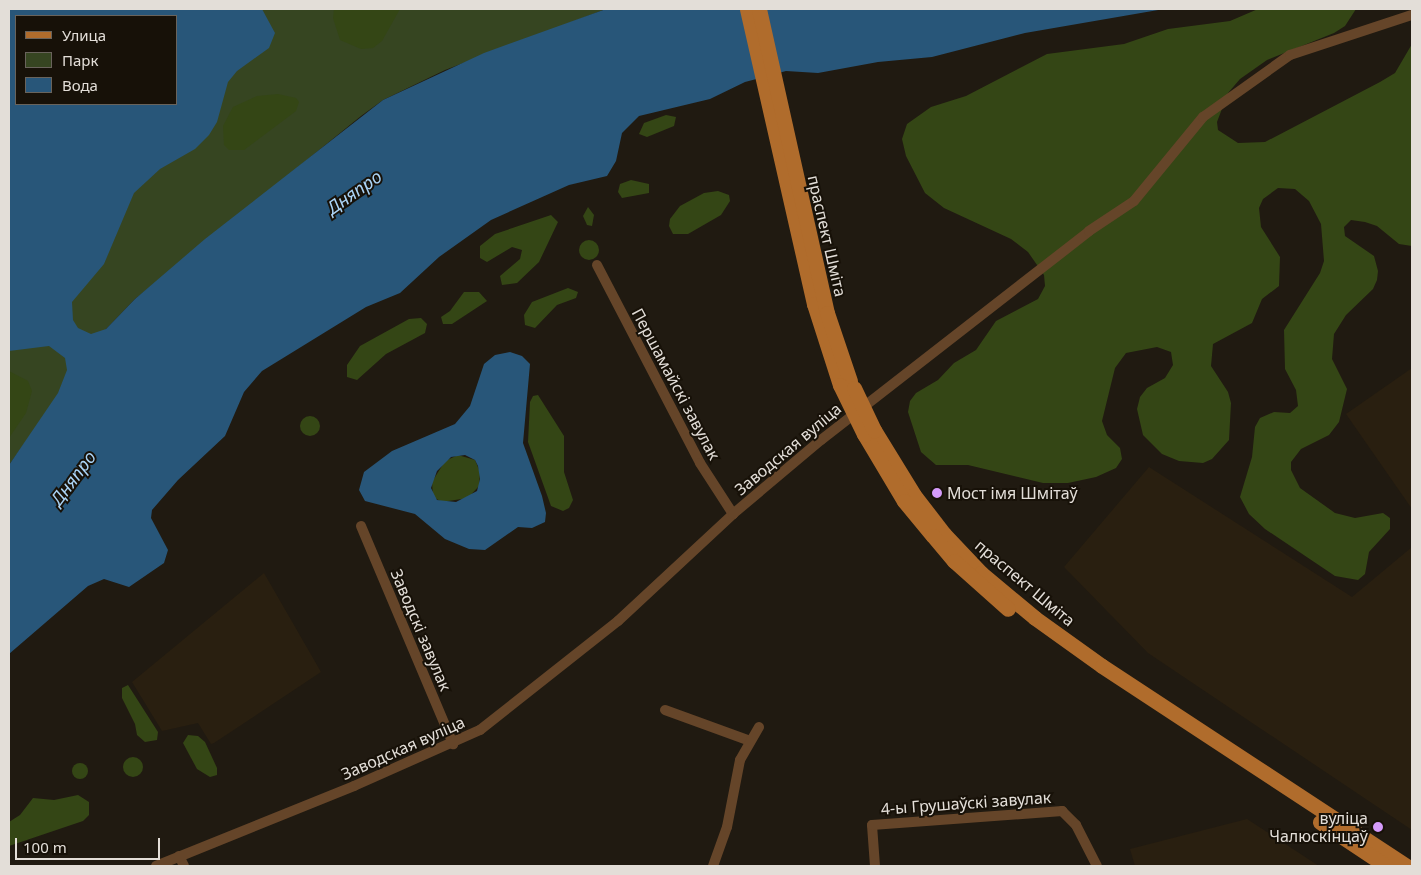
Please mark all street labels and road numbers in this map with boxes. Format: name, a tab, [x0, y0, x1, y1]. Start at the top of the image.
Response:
street label: праспект Шміта	[804, 173, 850, 299]
street label: Першамайскі завулак	[628, 305, 724, 463]
street label: Заводская вуліца	[731, 399, 845, 499]
street label: праспект Шміта	[971, 536, 1079, 630]
street label: Заводскі завулак	[387, 566, 455, 694]
street label: Заводская вуліца	[338, 712, 468, 784]
street label: 4-ы Грушаўскі завулак	[880, 787, 1052, 819]

